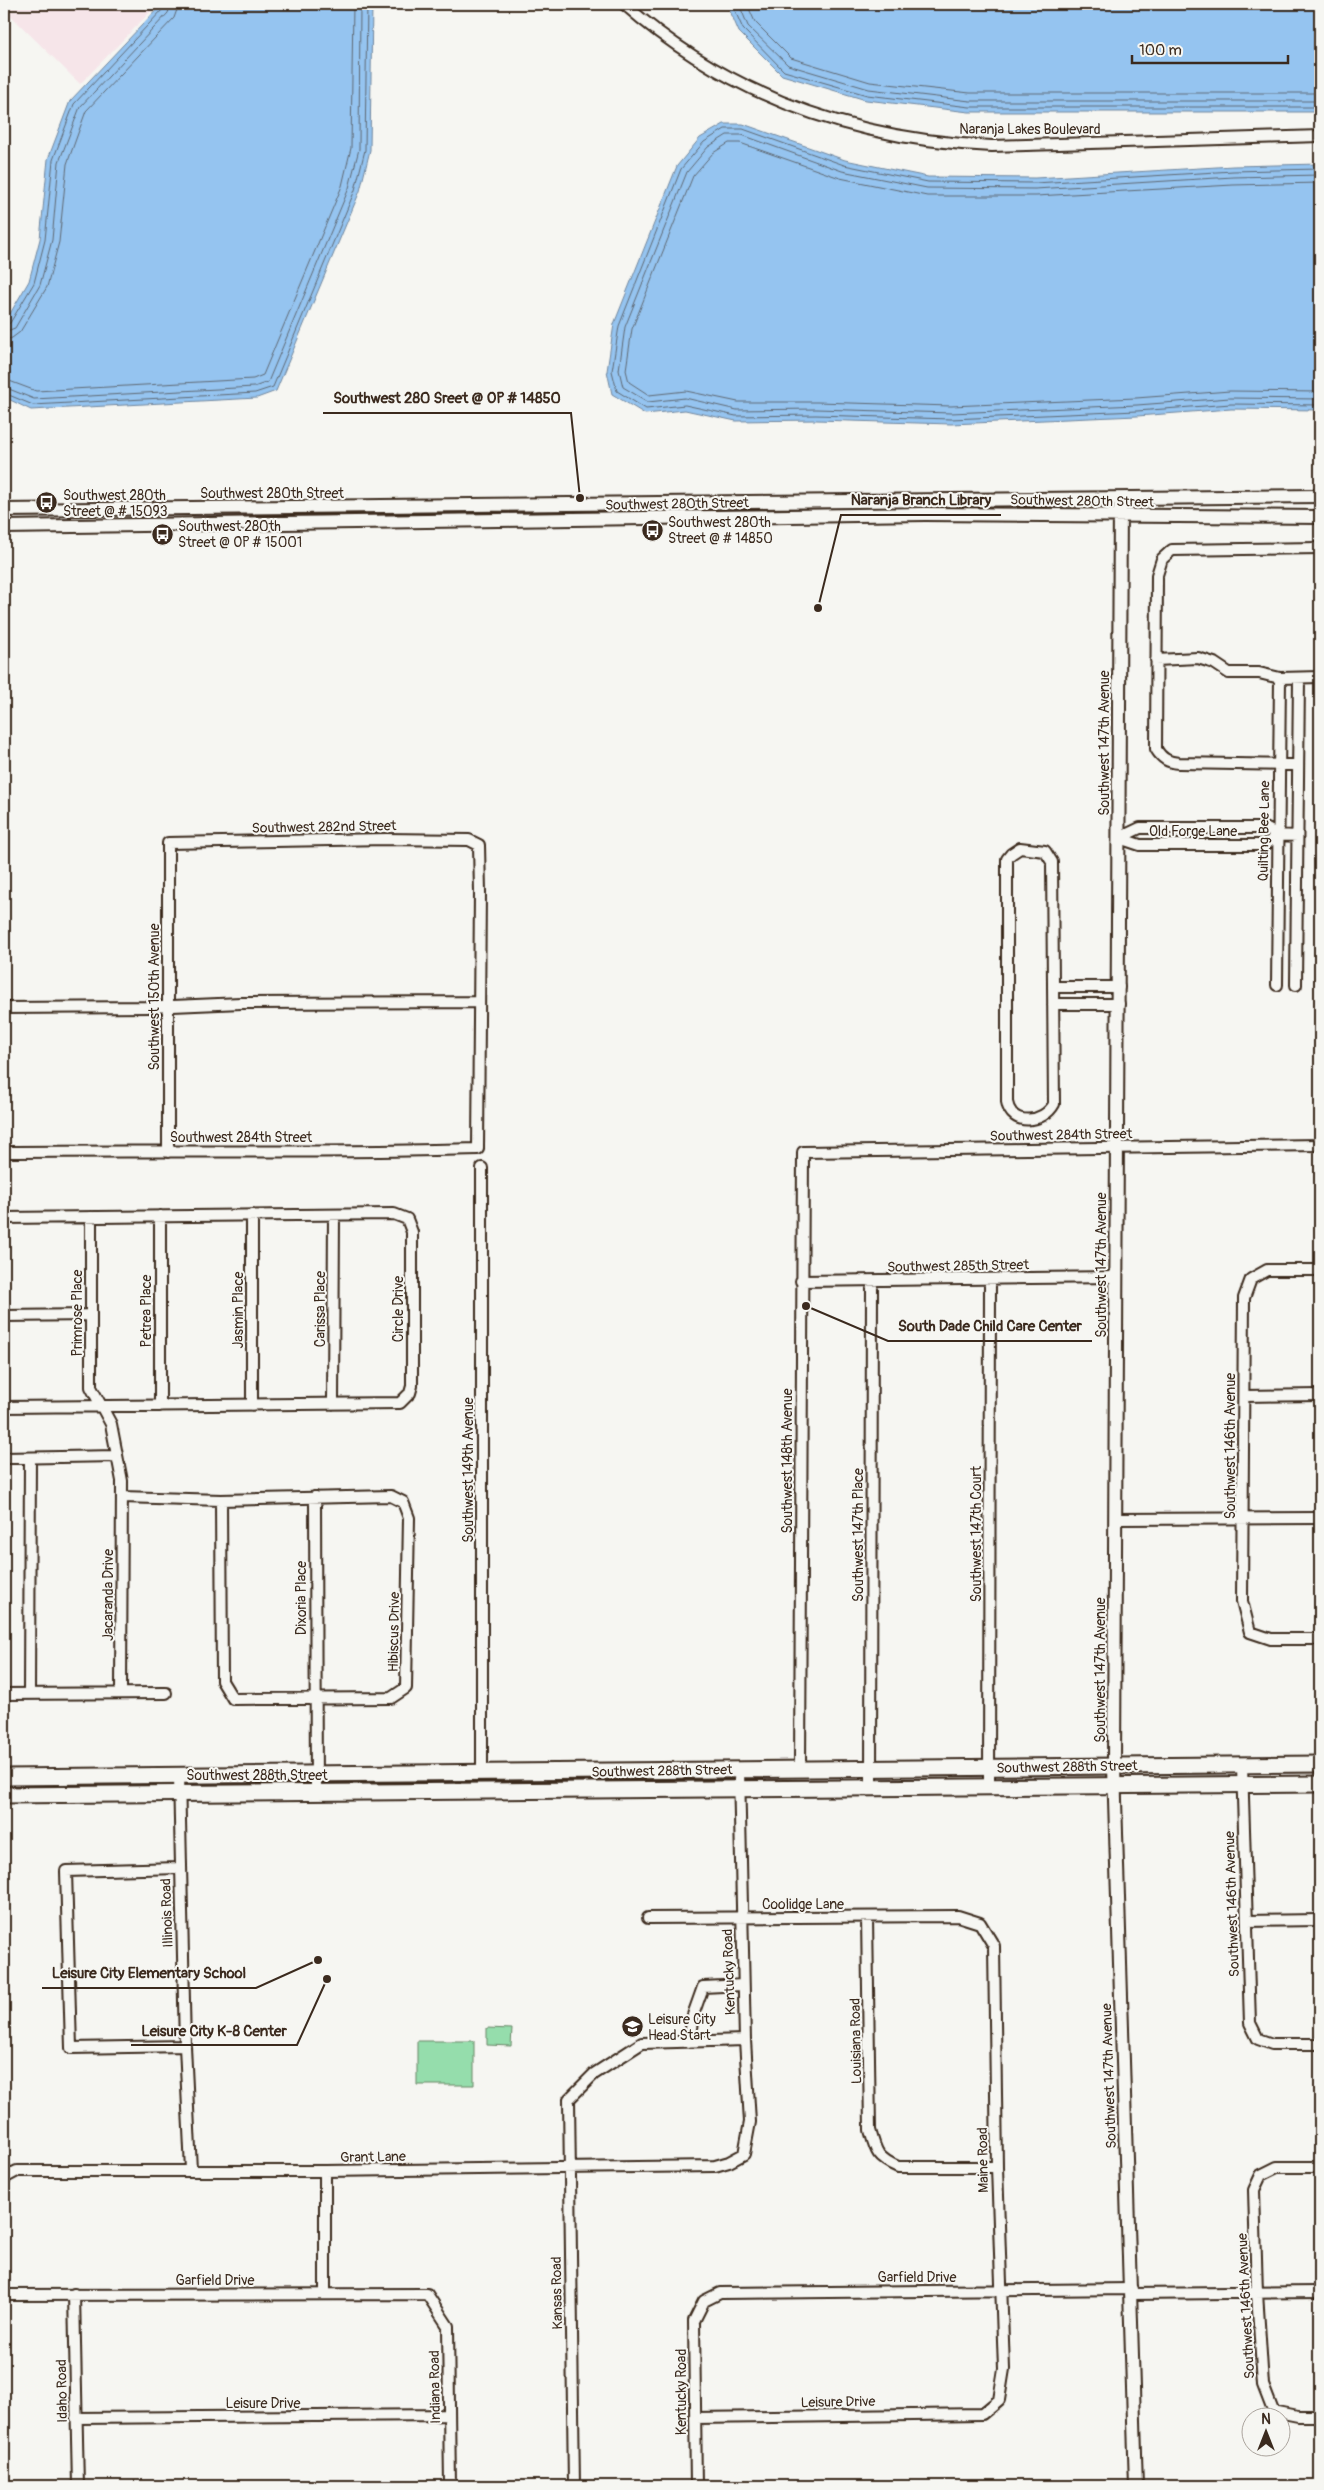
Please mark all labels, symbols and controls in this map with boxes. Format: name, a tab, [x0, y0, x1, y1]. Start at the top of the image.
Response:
scale bar	[1132, 32, 1288, 64]
text: 100 m	[1139, 41, 1182, 60]
street label: Naranja Lakes Boulevard	[959, 121, 1101, 138]
callout: Southwest 280 Sreet @ OP # 14850	[323, 383, 571, 413]
text: Southwest 280 Sreet @ OP # 14850	[333, 389, 561, 408]
street label: Southwest 280th Street	[200, 485, 344, 502]
callout: Naranja Branch Library	[841, 485, 1001, 515]
place label: Southwest 280th Street @ # 15093	[63, 487, 168, 520]
bus stop icon: Southwest 280th Street @ # 15093	[35, 491, 59, 515]
text: Naranja Branch Library	[851, 491, 992, 510]
street label: Southwest 280th Street	[1010, 491, 1154, 511]
street label: Southwest 280th Street	[605, 494, 749, 514]
place label: Southwest 280th Street @ # 14850	[668, 514, 773, 547]
place label: Southwest 280th Street @ OP # 15001	[178, 518, 302, 551]
bus stop icon: Southwest 280th Street @ # 14850	[640, 518, 664, 542]
bus stop icon: Southwest 280th Street @ OP # 15001	[150, 522, 174, 546]
street label: Southwest 147th Avenue	[1096, 670, 1113, 816]
street label: Quilting Bee Lane	[1255, 780, 1273, 882]
street label: Southwest 282nd Street	[252, 817, 397, 837]
street label: Old Forge Lane	[1149, 823, 1237, 840]
street label: Southwest 150th Avenue	[146, 923, 163, 1071]
street label: Southwest 284th Street	[990, 1125, 1133, 1145]
street label: Southwest 284th Street	[170, 1129, 313, 1146]
street label: Southwest 147th Avenue	[1093, 1192, 1110, 1338]
street label: Southwest 285th Street	[887, 1256, 1029, 1276]
street label: Primrose Place	[69, 1269, 86, 1357]
street label: Carissa Place	[312, 1271, 329, 1347]
street label: Jasmin Place	[230, 1272, 247, 1348]
street label: Petrea Place	[138, 1274, 155, 1348]
street label: Circle Drive	[390, 1276, 407, 1342]
callout: South Dade Child Care Center	[888, 1311, 1092, 1341]
text: South Dade Child Care Center	[898, 1317, 1083, 1336]
street label: Southwest 146th Avenue	[1222, 1373, 1239, 1519]
street label: Southwest 148th Avenue	[779, 1388, 796, 1534]
street label: Southwest 149th Avenue	[460, 1397, 477, 1543]
street label: Southwest 147th Court	[968, 1465, 985, 1602]
street label: Southwest 147th Place	[850, 1468, 867, 1602]
street label: Jacaranda Drive	[100, 1549, 117, 1641]
street label: Dixoria Place	[293, 1561, 310, 1635]
street label: Hibiscus Drive	[385, 1592, 403, 1672]
street label: Southwest 147th Avenue	[1092, 1597, 1109, 1743]
street label: Southwest 288th Street	[996, 1757, 1138, 1777]
street label: Southwest 288th Street	[591, 1761, 733, 1781]
street label: Southwest 288th Street	[186, 1767, 328, 1784]
street label: Southwest 146th Avenue	[1221, 1831, 1243, 1977]
street label: Illinois Road	[157, 1878, 177, 1948]
street label: Coolidge Lane	[762, 1896, 844, 1913]
street label: Kentucky Road	[719, 1928, 739, 2016]
callout: Leisure City Elementary School	[42, 1958, 256, 1988]
text: Leisure City Elementary School	[52, 1964, 246, 1983]
street label: Louisiana Road	[847, 1998, 865, 2084]
street label: Southwest 147th Avenue	[1098, 2003, 1120, 2149]
place label: Leisure City Head Start	[648, 2011, 716, 2044]
callout: Leisure City K-8 Center	[131, 2015, 297, 2045]
school or university icon: Leisure City Head Start	[620, 2015, 644, 2039]
text: Leisure City K-8 Center	[141, 2022, 287, 2041]
street label: Maine Road	[974, 2127, 992, 2193]
street label: Grant Lane	[340, 2148, 406, 2166]
street label: Southwest 146th Avenue	[1234, 2232, 1258, 2379]
street label: Kansas Road	[548, 2256, 566, 2330]
street label: Garfield Drive	[878, 2269, 957, 2286]
street label: Garfield Drive	[176, 2272, 255, 2289]
street label: Kentucky Road	[673, 2349, 690, 2435]
street label: Indiana Road	[426, 2350, 444, 2424]
street label: Idaho Road	[53, 2359, 71, 2423]
street label: Leisure Drive	[800, 2393, 876, 2411]
street label: Leisure Drive	[226, 2395, 301, 2412]
north arrow	[1242, 2408, 1292, 2458]
text: N	[1261, 2411, 1271, 2428]

